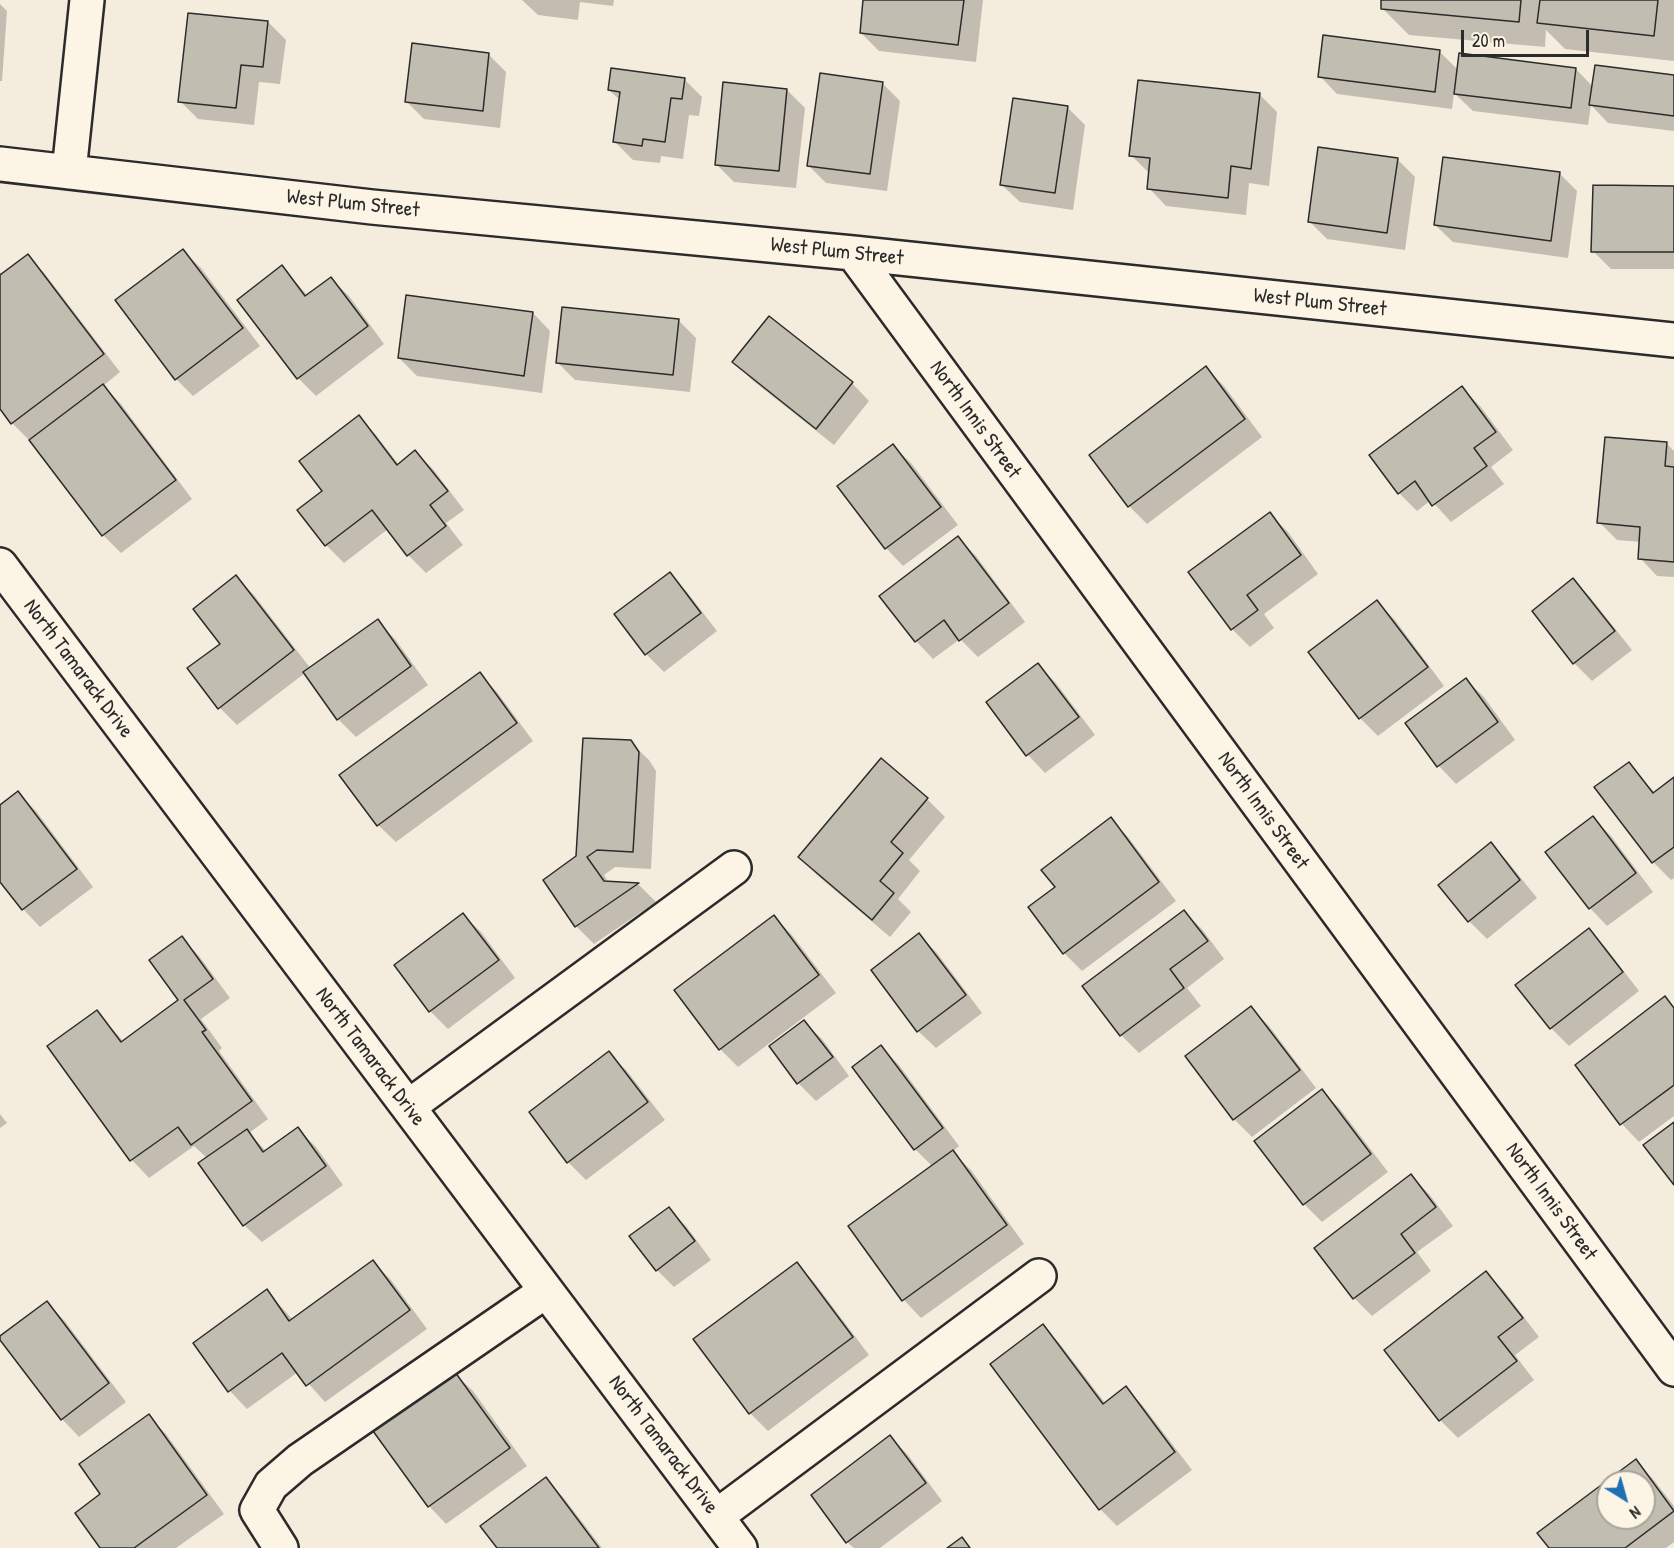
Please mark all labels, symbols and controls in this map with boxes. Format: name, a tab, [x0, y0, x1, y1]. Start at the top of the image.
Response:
scale bar	[1464, 18, 1592, 56]
text: 20 m	[1472, 28, 1505, 53]
street label: West Plum Street	[285, 184, 421, 224]
street label: West Plum Street	[769, 232, 905, 272]
street label: West Plum Street	[1252, 283, 1388, 323]
street label: North Innis Street	[924, 356, 1026, 484]
street label: North Tamarack Drive	[18, 595, 138, 743]
street label: North Innis Street	[1212, 747, 1314, 875]
street label: North Tamarack Drive	[310, 983, 430, 1131]
street label: North Innis Street	[1500, 1138, 1602, 1266]
street label: North Tamarack Drive	[603, 1371, 723, 1519]
north arrow	[1596, 1470, 1656, 1530]
text: N	[1626, 1501, 1646, 1524]

